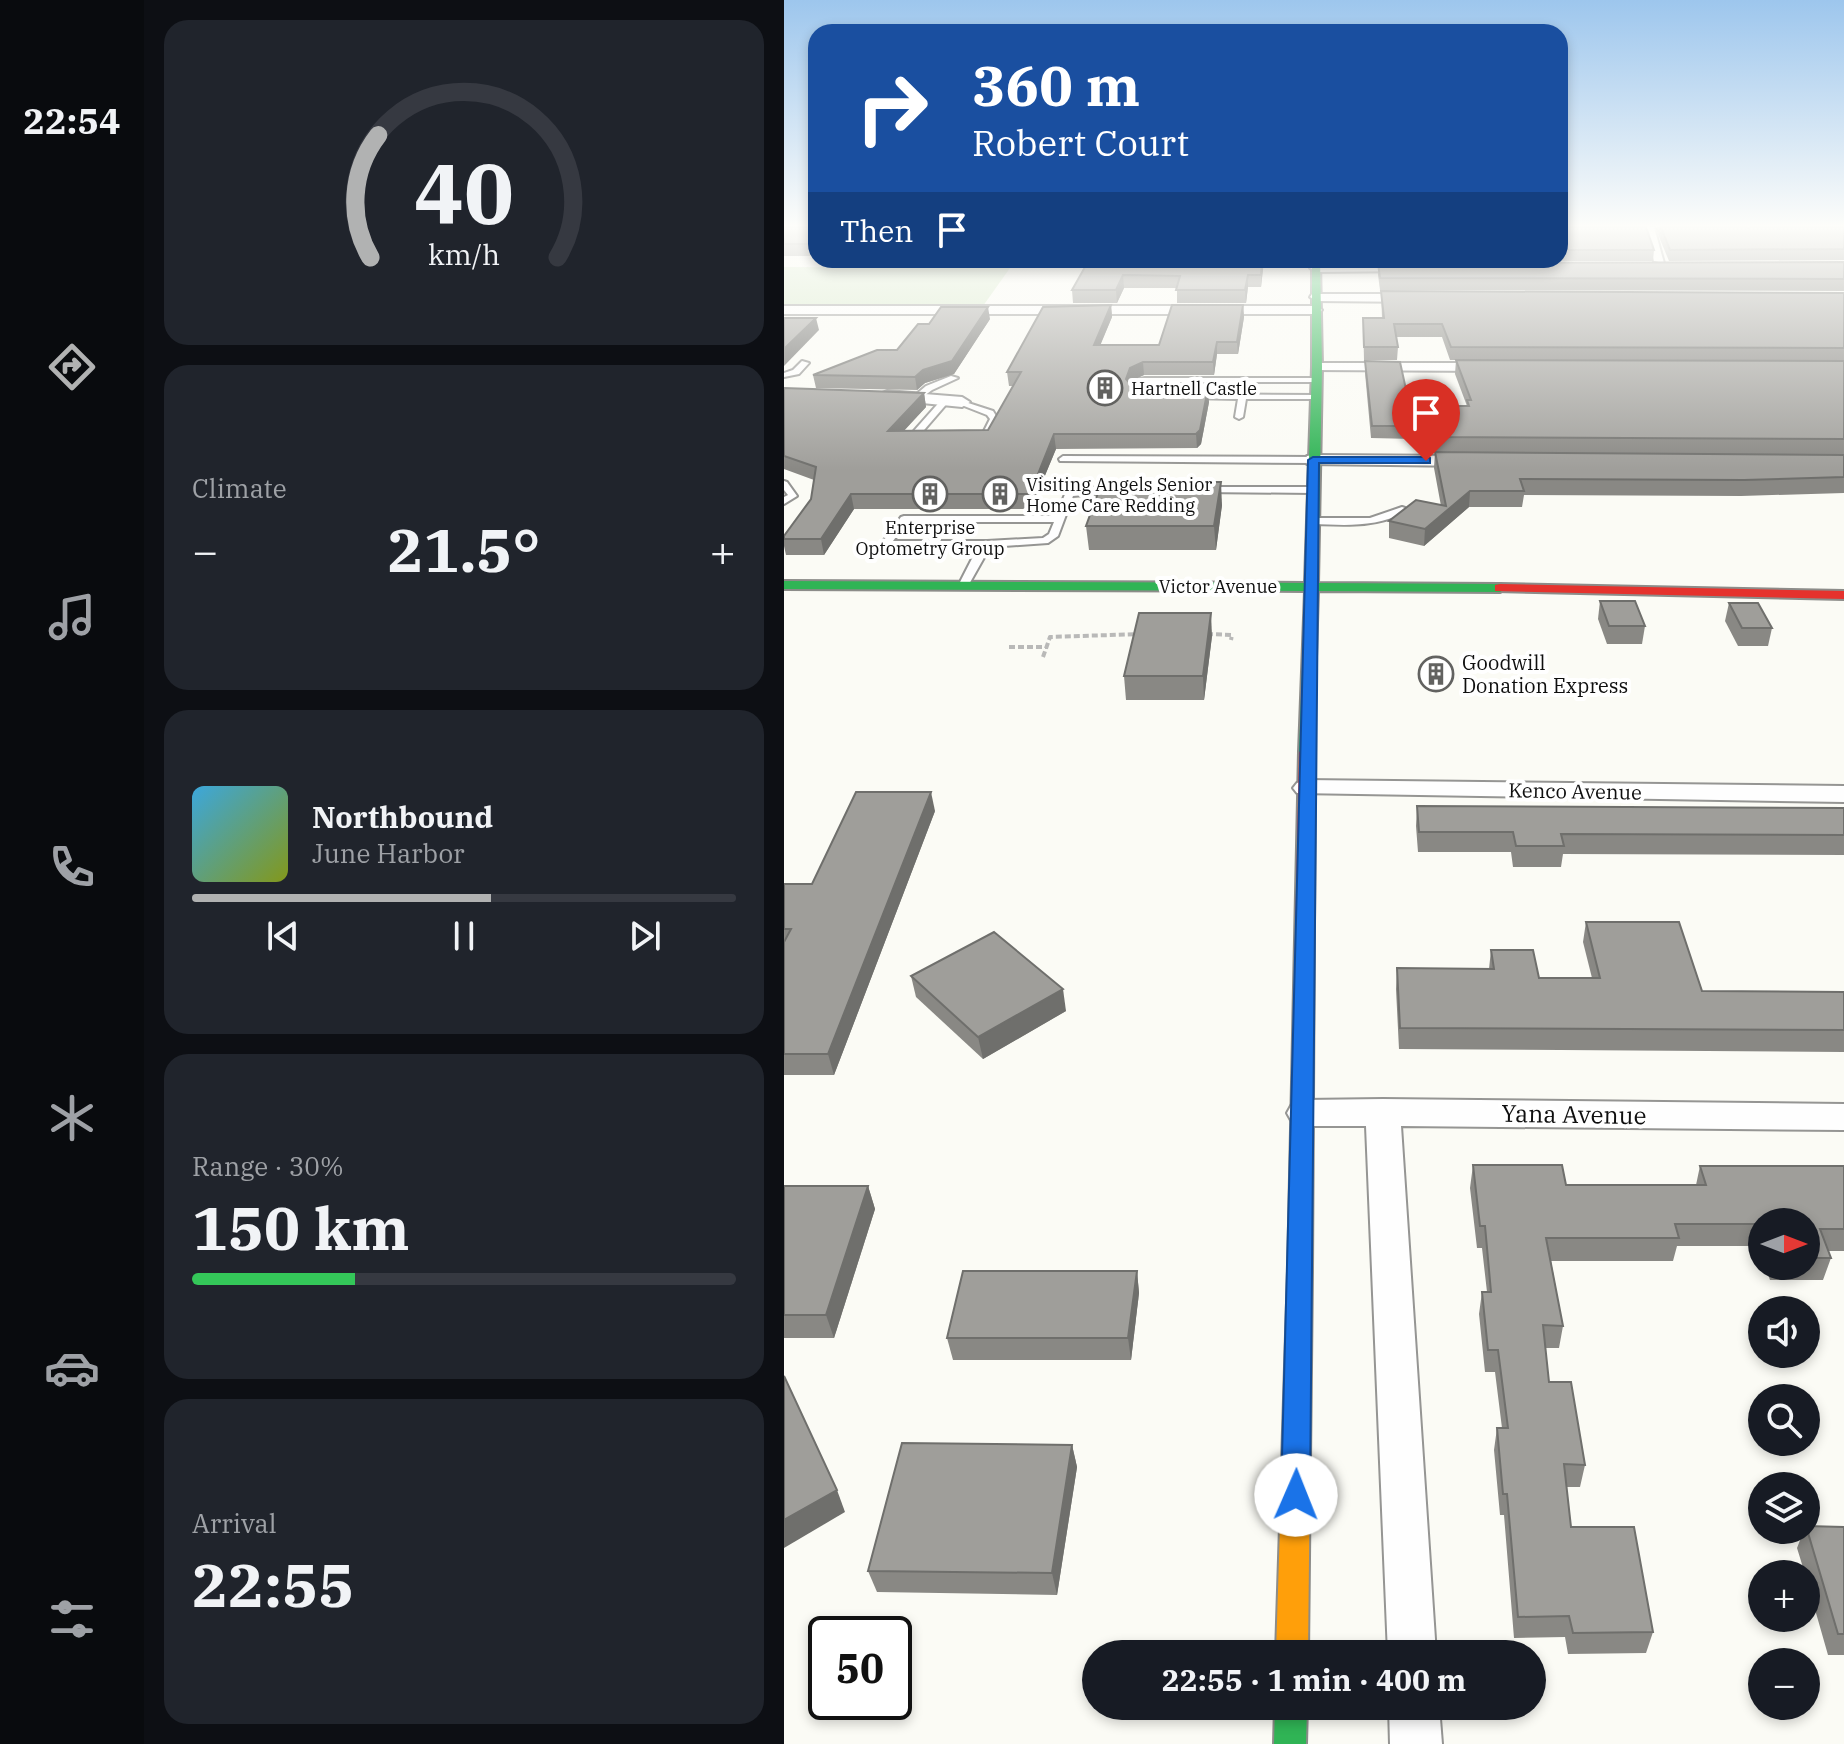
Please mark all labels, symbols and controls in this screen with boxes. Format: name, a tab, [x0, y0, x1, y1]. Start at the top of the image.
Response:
text: 360 m	[972, 49, 1140, 121]
icon: right	[840, 56, 944, 160]
text: 22:54	[23, 97, 121, 144]
text: Robert Court	[972, 119, 1189, 166]
text: 40	[414, 139, 514, 247]
icon: arrive	[930, 208, 974, 252]
text: Then	[840, 211, 914, 250]
text: km/h	[428, 237, 500, 274]
icon: directions	[44, 339, 100, 395]
building icon: Hartnell Castle	[1086, 369, 1124, 407]
place label: Hartnell Castle	[1131, 377, 1257, 400]
pin	[1392, 379, 1460, 461]
icon: arrive	[1404, 391, 1448, 435]
text: Climate	[192, 471, 287, 505]
place label: Visiting Angels Senior Home Care Redding	[1026, 473, 1212, 517]
building icon: Enterprise Optometry Group	[911, 475, 949, 513]
building icon: Visiting Angels Senior Home Care Redding	[981, 475, 1019, 513]
text: 21.5°	[387, 510, 541, 589]
place label: Enterprise Optometry Group	[855, 516, 1005, 560]
text: −	[192, 522, 218, 579]
text: +	[710, 522, 736, 579]
street label: Victor Avenue	[1159, 575, 1277, 598]
icon: music	[44, 589, 100, 645]
place label: Goodwill Donation Express	[1462, 649, 1628, 699]
building icon: Goodwill Donation Express	[1417, 655, 1455, 693]
street label: Kenco Avenue	[1508, 776, 1642, 806]
text: Northbound	[312, 797, 493, 836]
text: June Harbor	[312, 836, 465, 870]
icon: phone	[44, 839, 100, 895]
icon: previous	[261, 914, 305, 958]
icon: pause	[442, 914, 486, 958]
icon: next	[623, 914, 667, 958]
icon: climate	[44, 1090, 100, 1146]
street label: Yana Avenue	[1501, 1097, 1647, 1131]
text: Range · 30%	[192, 1149, 344, 1183]
text: 150 km	[192, 1188, 410, 1267]
north arrow	[1748, 1208, 1820, 1280]
map controls	[1748, 1208, 1820, 1720]
button: sound	[1748, 1296, 1820, 1368]
icon: car	[44, 1340, 100, 1396]
button: search	[1748, 1384, 1820, 1456]
position arrow	[1254, 1453, 1338, 1537]
button: layers	[1748, 1472, 1820, 1544]
text: Arrival	[192, 1506, 277, 1540]
text: 22:55	[192, 1545, 354, 1624]
button: +	[1748, 1560, 1820, 1632]
icon: filters	[44, 1591, 100, 1647]
speed limit sign: 50	[808, 1616, 912, 1720]
button: −	[1748, 1648, 1820, 1720]
text: 22:55 · 1 min · 400 m	[1162, 1660, 1466, 1699]

